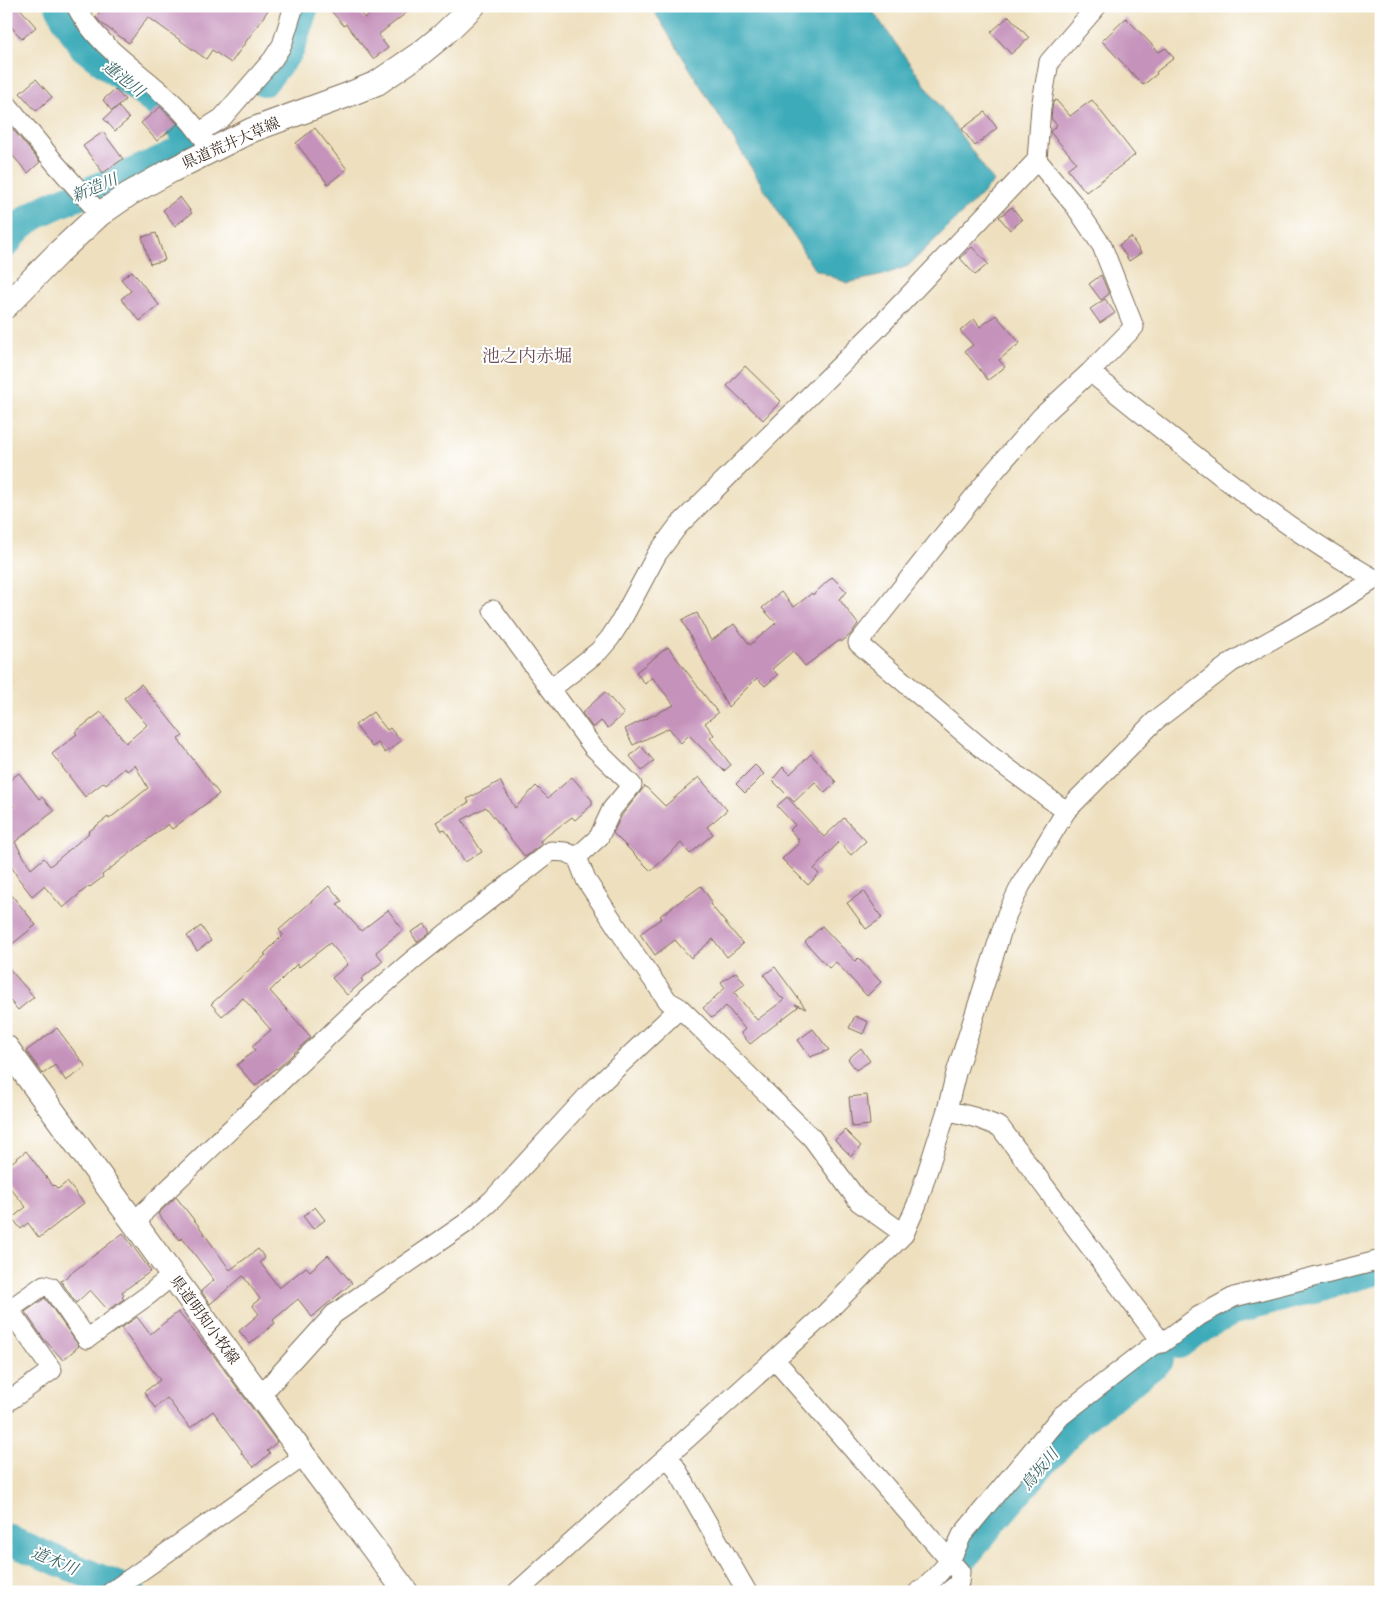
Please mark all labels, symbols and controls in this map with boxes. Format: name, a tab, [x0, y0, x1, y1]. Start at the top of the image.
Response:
water label: 蓮池川	[99, 55, 151, 102]
street label: 県道荒井大草線	[179, 113, 283, 173]
water label: 新造川	[68, 168, 122, 206]
district label: 池之内赤堀	[482, 345, 572, 367]
street label: 県道明知小牧線	[167, 1272, 244, 1368]
water label: 鳥坂川	[1016, 1443, 1063, 1494]
water label: 道木川	[29, 1541, 83, 1579]

